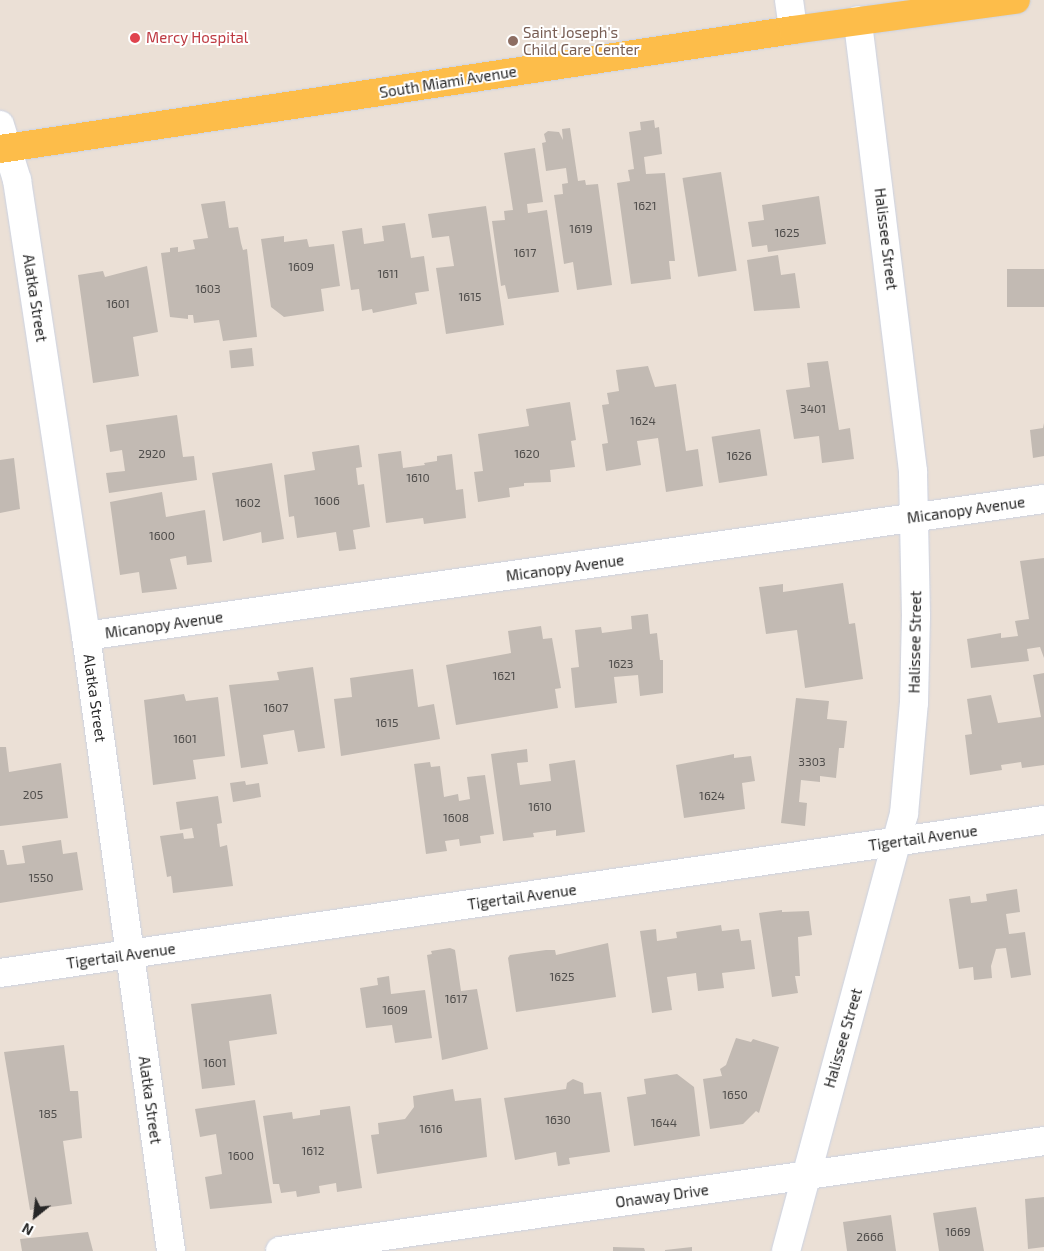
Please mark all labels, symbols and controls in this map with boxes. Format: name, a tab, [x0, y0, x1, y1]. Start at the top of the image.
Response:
place label: Saint Joseph's Child Care Center	[523, 23, 639, 58]
place label: Mercy Hospital	[146, 29, 249, 47]
marker: Mercy Hospital	[128, 31, 142, 45]
marker: Saint Joseph's Child Care Center	[507, 35, 519, 47]
street label: South Miami Avenue	[378, 62, 518, 102]
street label: Halissee Street	[871, 187, 901, 291]
house number: 1621	[633, 199, 657, 213]
house number: 1619	[569, 222, 593, 236]
house number: 1625	[775, 226, 799, 240]
house number: 1617	[514, 246, 536, 260]
street label: Alatka Street	[19, 253, 51, 343]
house number: 1609	[288, 260, 314, 274]
house number: 1611	[377, 267, 399, 281]
house number: 1603	[195, 282, 221, 296]
house number: 1615	[459, 290, 481, 304]
house number: 1601	[106, 297, 130, 311]
house number: 3401	[800, 402, 826, 416]
house number: 1624	[630, 414, 656, 428]
house number: 2920	[138, 447, 166, 461]
house number: 1620	[514, 447, 540, 461]
house number: 1626	[726, 449, 752, 463]
house number: 1610	[406, 471, 430, 485]
street label: Micanopy Avenue	[905, 493, 1027, 527]
house number: 1606	[314, 494, 340, 508]
house number: 1602	[235, 496, 261, 510]
house number: 1600	[149, 529, 175, 543]
street label: Micanopy Avenue	[504, 551, 626, 585]
street label: Halissee Street	[905, 590, 925, 694]
street label: Micanopy Avenue	[103, 608, 225, 642]
street label: Alatka Street	[80, 653, 110, 743]
house number: 1623	[608, 657, 634, 671]
house number: 1621	[492, 669, 516, 683]
house number: 1607	[263, 701, 289, 715]
house number: 1615	[376, 716, 398, 730]
house number: 1601	[173, 732, 197, 746]
house number: 3303	[798, 755, 826, 769]
house number: 205	[23, 788, 43, 802]
house number: 1624	[699, 789, 725, 803]
house number: 1610	[528, 800, 552, 814]
house number: 1608	[443, 811, 469, 825]
street label: Tigertail Avenue	[867, 821, 979, 855]
house number: 1550	[29, 871, 53, 885]
street label: Tigertail Avenue	[466, 880, 578, 914]
street label: Tigertail Avenue	[65, 939, 177, 973]
house number: 1625	[550, 970, 574, 984]
street label: Halissee Street	[820, 986, 866, 1090]
house number: 1617	[445, 992, 467, 1006]
house number: 1609	[382, 1003, 408, 1017]
street label: Alatka Street	[135, 1055, 165, 1145]
house number: 1601	[203, 1056, 227, 1070]
house number: 1650	[722, 1088, 748, 1102]
house number: 185	[39, 1107, 57, 1121]
house number: 1630	[545, 1113, 571, 1127]
house number: 1644	[651, 1116, 677, 1130]
house number: 1616	[419, 1122, 443, 1136]
house number: 1612	[301, 1144, 325, 1158]
house number: 1600	[228, 1149, 254, 1163]
street label: Onaway Drive	[614, 1181, 710, 1211]
north arrow	[10, 1191, 60, 1241]
text: N	[19, 1220, 36, 1239]
house number: 1669	[945, 1225, 971, 1239]
house number: 2666	[856, 1230, 884, 1244]

